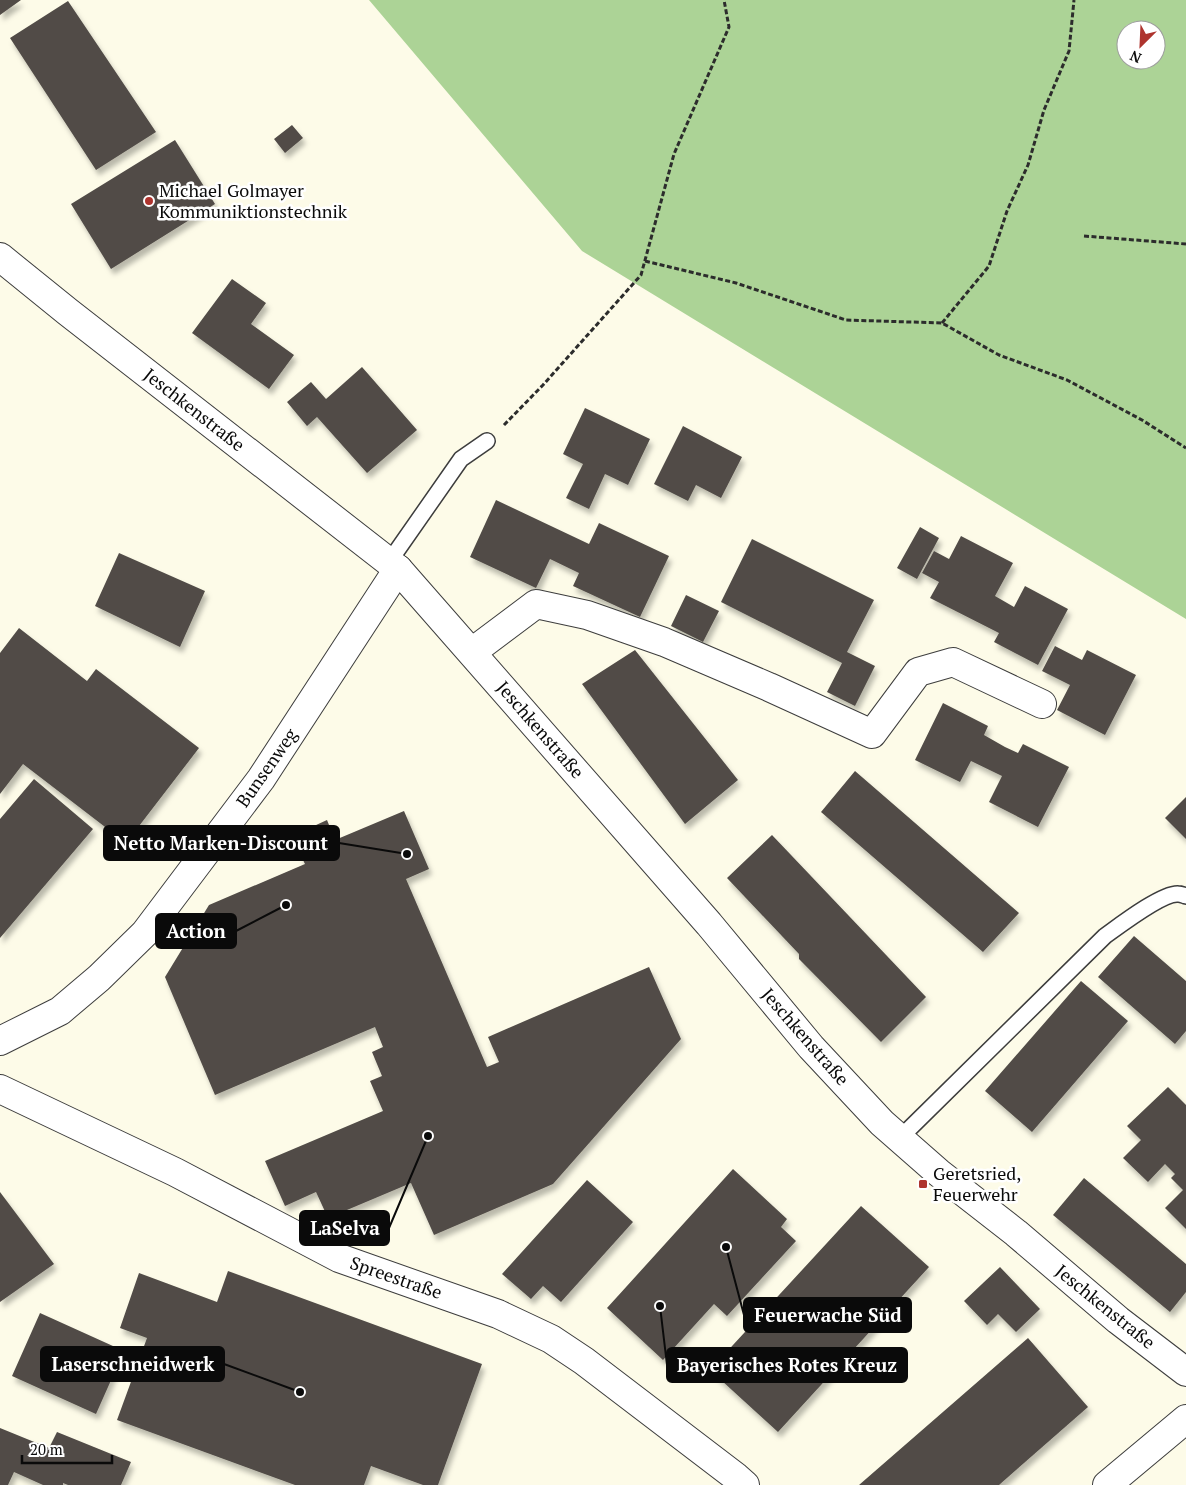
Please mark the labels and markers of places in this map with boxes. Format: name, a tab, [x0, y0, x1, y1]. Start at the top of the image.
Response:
place label: Michael Golmayer Kommuniktionstechnik	[159, 178, 348, 223]
marker: Michael Golmayer Kommuniktionstechnik	[143, 195, 155, 207]
callout: Netto Marken-Discount	[104, 826, 339, 860]
callout: Action	[156, 914, 236, 948]
place label: Geretsried, Feuerwehr	[933, 1161, 1021, 1206]
marker: Geretsried, Feuerwehr	[917, 1178, 929, 1190]
callout: LaSelva	[300, 1211, 389, 1245]
callout: Feuerwache Süd	[744, 1298, 911, 1332]
callout: Laserschneidwerk	[41, 1347, 224, 1381]
callout: Bayerisches Rotes Kreuz	[667, 1348, 907, 1382]

